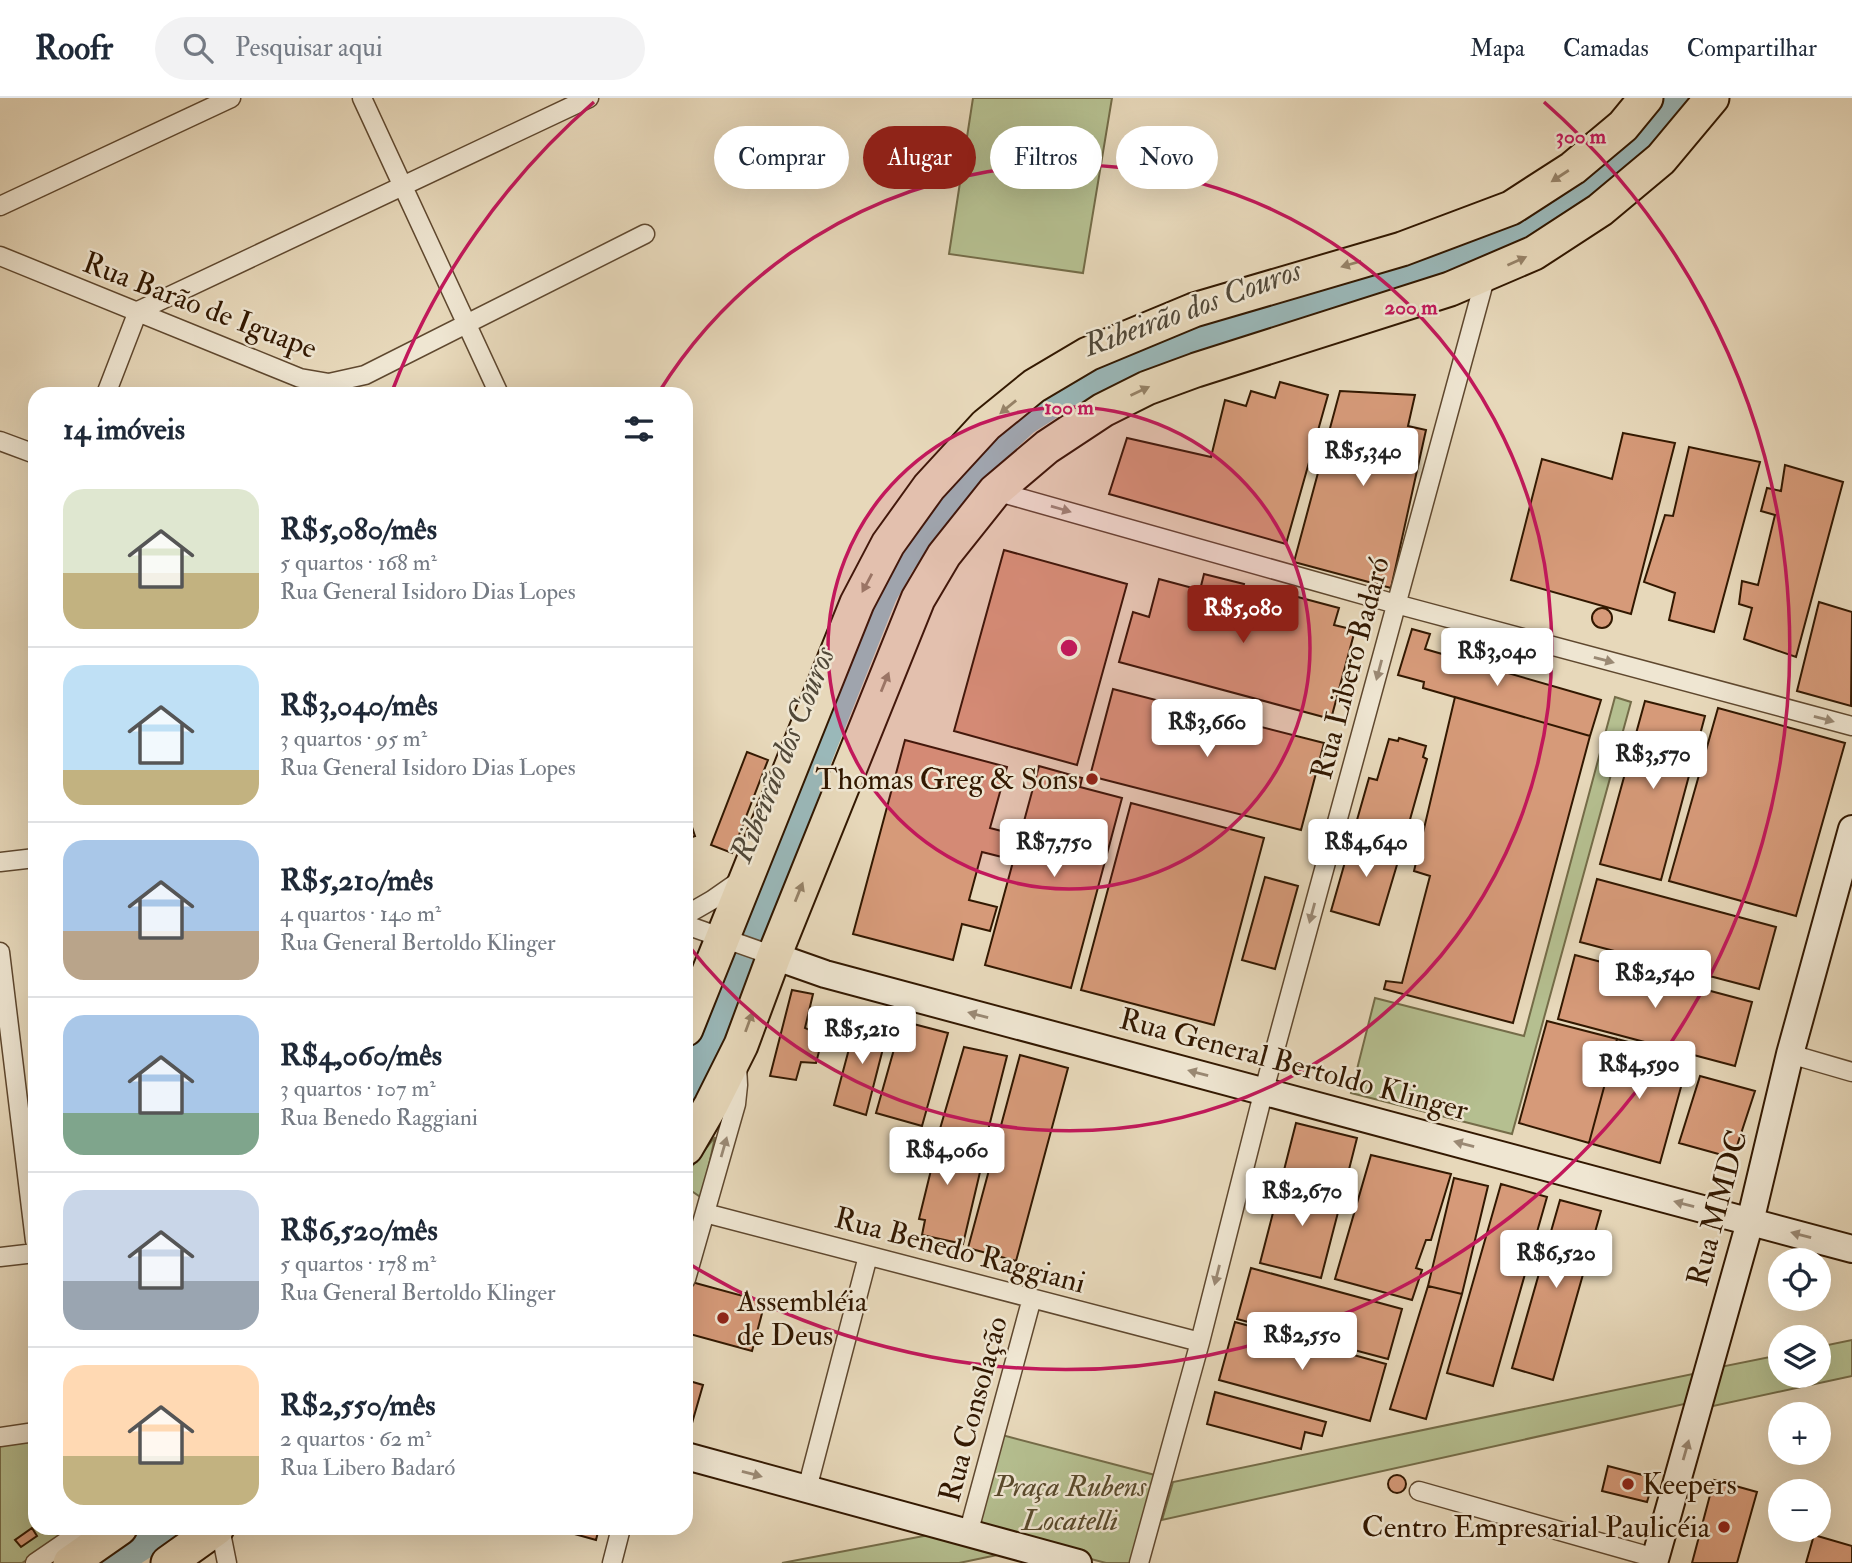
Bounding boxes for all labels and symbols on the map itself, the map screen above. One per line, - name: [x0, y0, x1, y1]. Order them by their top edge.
- text: 300 m: [1556, 123, 1607, 150]
- one-way arrow: [1550, 170, 1569, 183]
- street label: Rua Barão de Iguape: [77, 244, 322, 367]
- water label: Ribeirão dos Couros: [1077, 250, 1308, 366]
- one-way arrow: [1507, 255, 1527, 267]
- one-way arrow: [1340, 260, 1361, 270]
- text: 200 m: [1385, 294, 1438, 321]
- one-way arrow: [1130, 386, 1151, 397]
- text: 100 m: [1044, 394, 1095, 421]
- one-way arrow: [1000, 399, 1017, 414]
- pin: R$5,340: [1298, 428, 1428, 488]
- one-way arrow: [1051, 505, 1072, 515]
- street label: Rua Libero Badaró: [1303, 553, 1398, 783]
- one-way arrow: [862, 573, 873, 593]
- pin: R$5,080: [1178, 586, 1308, 645]
- pin: R$3,040: [1432, 628, 1562, 688]
- centre of rings: [1057, 636, 1081, 660]
- water label: Ribeirão dos Couros: [721, 640, 845, 869]
- one-way arrow: [1594, 655, 1615, 665]
- one-way arrow: [1373, 659, 1383, 680]
- one-way arrow: [879, 671, 890, 692]
- pin: R$3,660: [1142, 700, 1272, 759]
- one-way arrow: [1813, 714, 1835, 725]
- pin: R$3,570: [1588, 732, 1718, 791]
- place label: Thomas Greg & Sons: [815, 761, 1078, 798]
- marker: Thomas Greg & Sons: [1084, 771, 1100, 787]
- pin: R$7,750: [989, 820, 1119, 879]
- pin: R$4,640: [1301, 820, 1431, 879]
- one-way arrow: [794, 882, 805, 903]
- one-way arrow: [1307, 903, 1317, 924]
- pin: R$2,540: [1590, 950, 1720, 1010]
- street label: Rua General Bertoldo Klinger: [1115, 1000, 1472, 1129]
- pin: R$5,210: [797, 1006, 927, 1066]
- one-way arrow: [967, 1009, 988, 1019]
- one-way arrow: [744, 1011, 755, 1032]
- pin: R$4,590: [1574, 1042, 1704, 1101]
- one-way arrow: [1187, 1067, 1209, 1078]
- street label: Rua MMDC: [1679, 1126, 1756, 1290]
- pin: R$4,060: [882, 1128, 1012, 1187]
- one-way arrow: [719, 1136, 729, 1157]
- one-way arrow: [1453, 1139, 1474, 1149]
- pin: R$2,670: [1237, 1168, 1367, 1228]
- one-way arrow: [1673, 1198, 1695, 1209]
- street label: Rua Benedo Raggiani: [830, 1199, 1089, 1302]
- one-way arrow: [1790, 1229, 1812, 1240]
- pin: R$6,520: [1491, 1230, 1621, 1290]
- one-way arrow: [1211, 1264, 1222, 1286]
- place label: Assembléia de Deus: [736, 1283, 868, 1354]
- marker: Assembléia de Deus: [715, 1310, 731, 1326]
- street label: Rua Consolação: [931, 1312, 1016, 1506]
- pin: R$2,550: [1237, 1312, 1367, 1372]
- one-way arrow: [1681, 1439, 1691, 1460]
- place label: Keepers: [1642, 1466, 1737, 1503]
- park label: Praça Rubens Locatelli: [993, 1468, 1147, 1539]
- one-way arrow: [741, 1469, 763, 1480]
- marker: Keepers: [1620, 1476, 1636, 1492]
- place label: Centro Empresarial Paulicéia: [1362, 1509, 1711, 1546]
- marker: Centro Empresarial Paulicéia: [1716, 1519, 1732, 1535]

